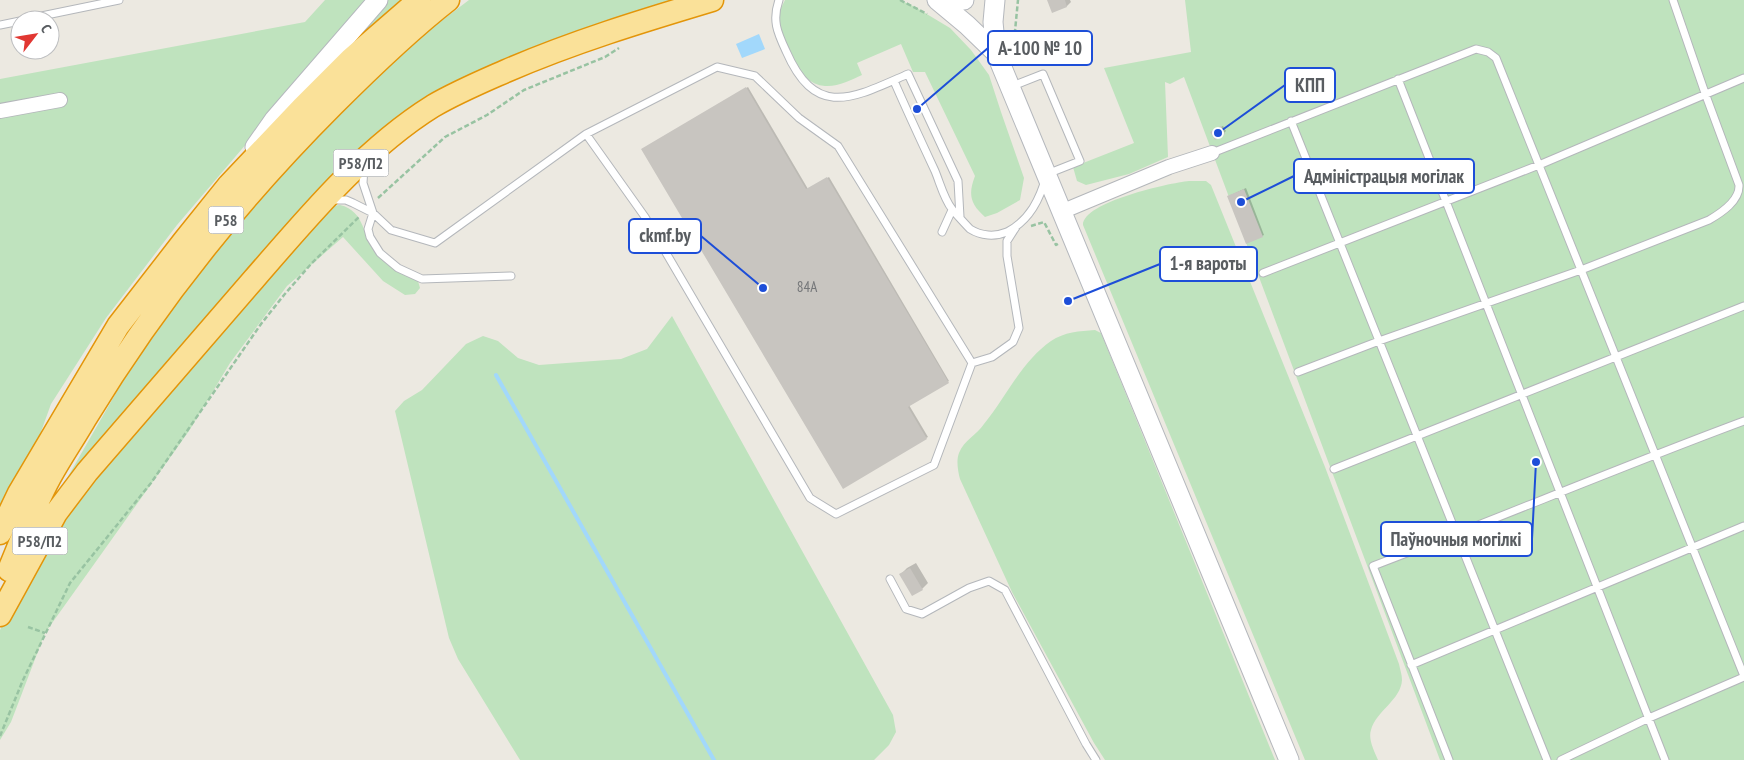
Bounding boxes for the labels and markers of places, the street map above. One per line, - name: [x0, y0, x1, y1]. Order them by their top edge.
- callout: А-100 № 10: [988, 31, 1092, 65]
- callout: КПП: [1285, 68, 1335, 102]
- callout: Адміністрацыя могілак: [1294, 159, 1474, 193]
- callout: ckmf.by: [629, 219, 701, 253]
- callout: 1-я вароты: [1160, 247, 1257, 281]
- callout: Паўночныя могілкі: [1381, 522, 1532, 556]

